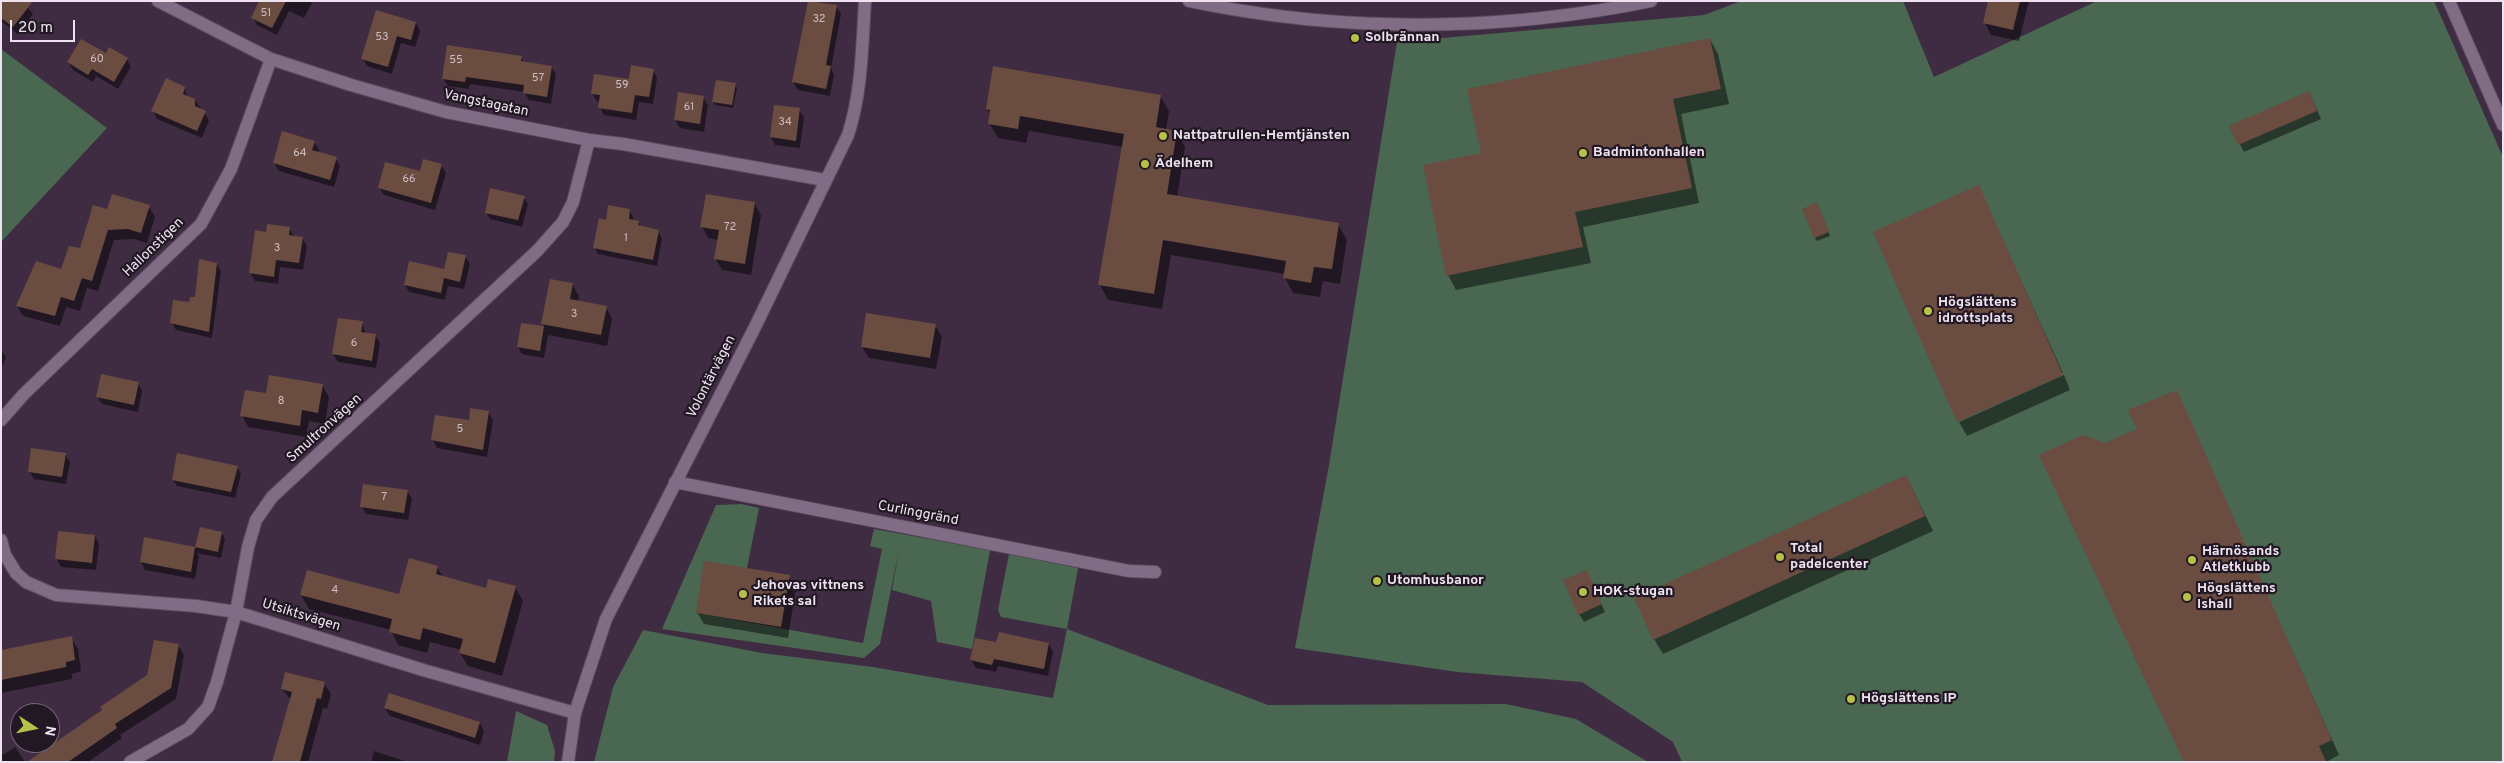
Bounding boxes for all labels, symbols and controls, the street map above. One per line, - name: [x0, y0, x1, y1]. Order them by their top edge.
- house number: 51: [261, 7, 271, 21]
- scale bar: [12, 10, 78, 42]
- house number: 32: [812, 13, 826, 27]
- text: 20 m: [18, 19, 53, 38]
- place label: Solbrännan: [1365, 30, 1440, 46]
- house number: 53: [375, 31, 389, 45]
- marker: Solbrännan: [1349, 32, 1361, 44]
- house number: 60: [90, 53, 104, 67]
- house number: 55: [449, 54, 463, 68]
- house number: 57: [532, 72, 544, 86]
- house number: 59: [615, 79, 629, 93]
- street label: Vangstagatan: [442, 87, 530, 121]
- house number: 61: [684, 101, 694, 115]
- house number: 34: [778, 116, 792, 130]
- place label: Nattpatrullen-Hemtjänsten: [1173, 128, 1350, 144]
- marker: Nattpatrullen-Hemtjänsten: [1157, 130, 1169, 142]
- place label: Badmintonhallen: [1593, 145, 1705, 161]
- house number: 64: [293, 147, 307, 161]
- marker: Badmintonhallen: [1577, 147, 1589, 159]
- place label: Ädelhem: [1155, 156, 1213, 172]
- marker: Ädelhem: [1139, 158, 1151, 170]
- house number: 66: [402, 173, 416, 187]
- street label: Hallonstigen: [120, 215, 188, 281]
- house number: 72: [724, 221, 736, 235]
- house number: 1: [624, 232, 628, 246]
- house number: 3: [274, 242, 280, 256]
- place label: Högslättens idrottsplats: [1938, 295, 2017, 328]
- marker: Högslättens idrottsplats: [1922, 305, 1934, 317]
- house number: 3: [571, 308, 577, 322]
- street label: Volontärvägen: [684, 333, 740, 421]
- house number: 6: [351, 337, 357, 351]
- street label: Smultronvägen: [284, 391, 366, 467]
- house number: 8: [278, 395, 284, 409]
- house number: 5: [457, 423, 463, 437]
- house number: 7: [381, 491, 387, 505]
- street label: Curlinggränd: [876, 498, 960, 530]
- place label: Total padelcenter: [1790, 541, 1869, 574]
- place label: Härnösands Atletklubb: [2202, 544, 2279, 576]
- marker: Total padelcenter: [1774, 551, 1786, 563]
- marker: Härnösands Atletklubb: [2186, 554, 2198, 566]
- place label: Utomhusbanor: [1387, 573, 1484, 589]
- marker: Utomhusbanor: [1371, 575, 1383, 587]
- place label: Jehovas vittnens Rikets sal: [753, 578, 864, 610]
- place label: Högslättens Ishall: [2197, 581, 2276, 614]
- house number: 4: [332, 584, 338, 598]
- place label: HOK-stugan: [1593, 584, 1673, 600]
- marker: HOK-stugan: [1577, 586, 1589, 598]
- marker: Jehovas vittnens Rikets sal: [737, 588, 749, 600]
- marker: Högslättens Ishall: [2181, 591, 2193, 603]
- street label: Utsiktsvägen: [260, 596, 342, 636]
- place label: Högslättens IP: [1861, 691, 1957, 707]
- marker: Högslättens IP: [1845, 693, 1857, 705]
- north arrow: [10, 703, 60, 753]
- text: N: [40, 724, 59, 737]

